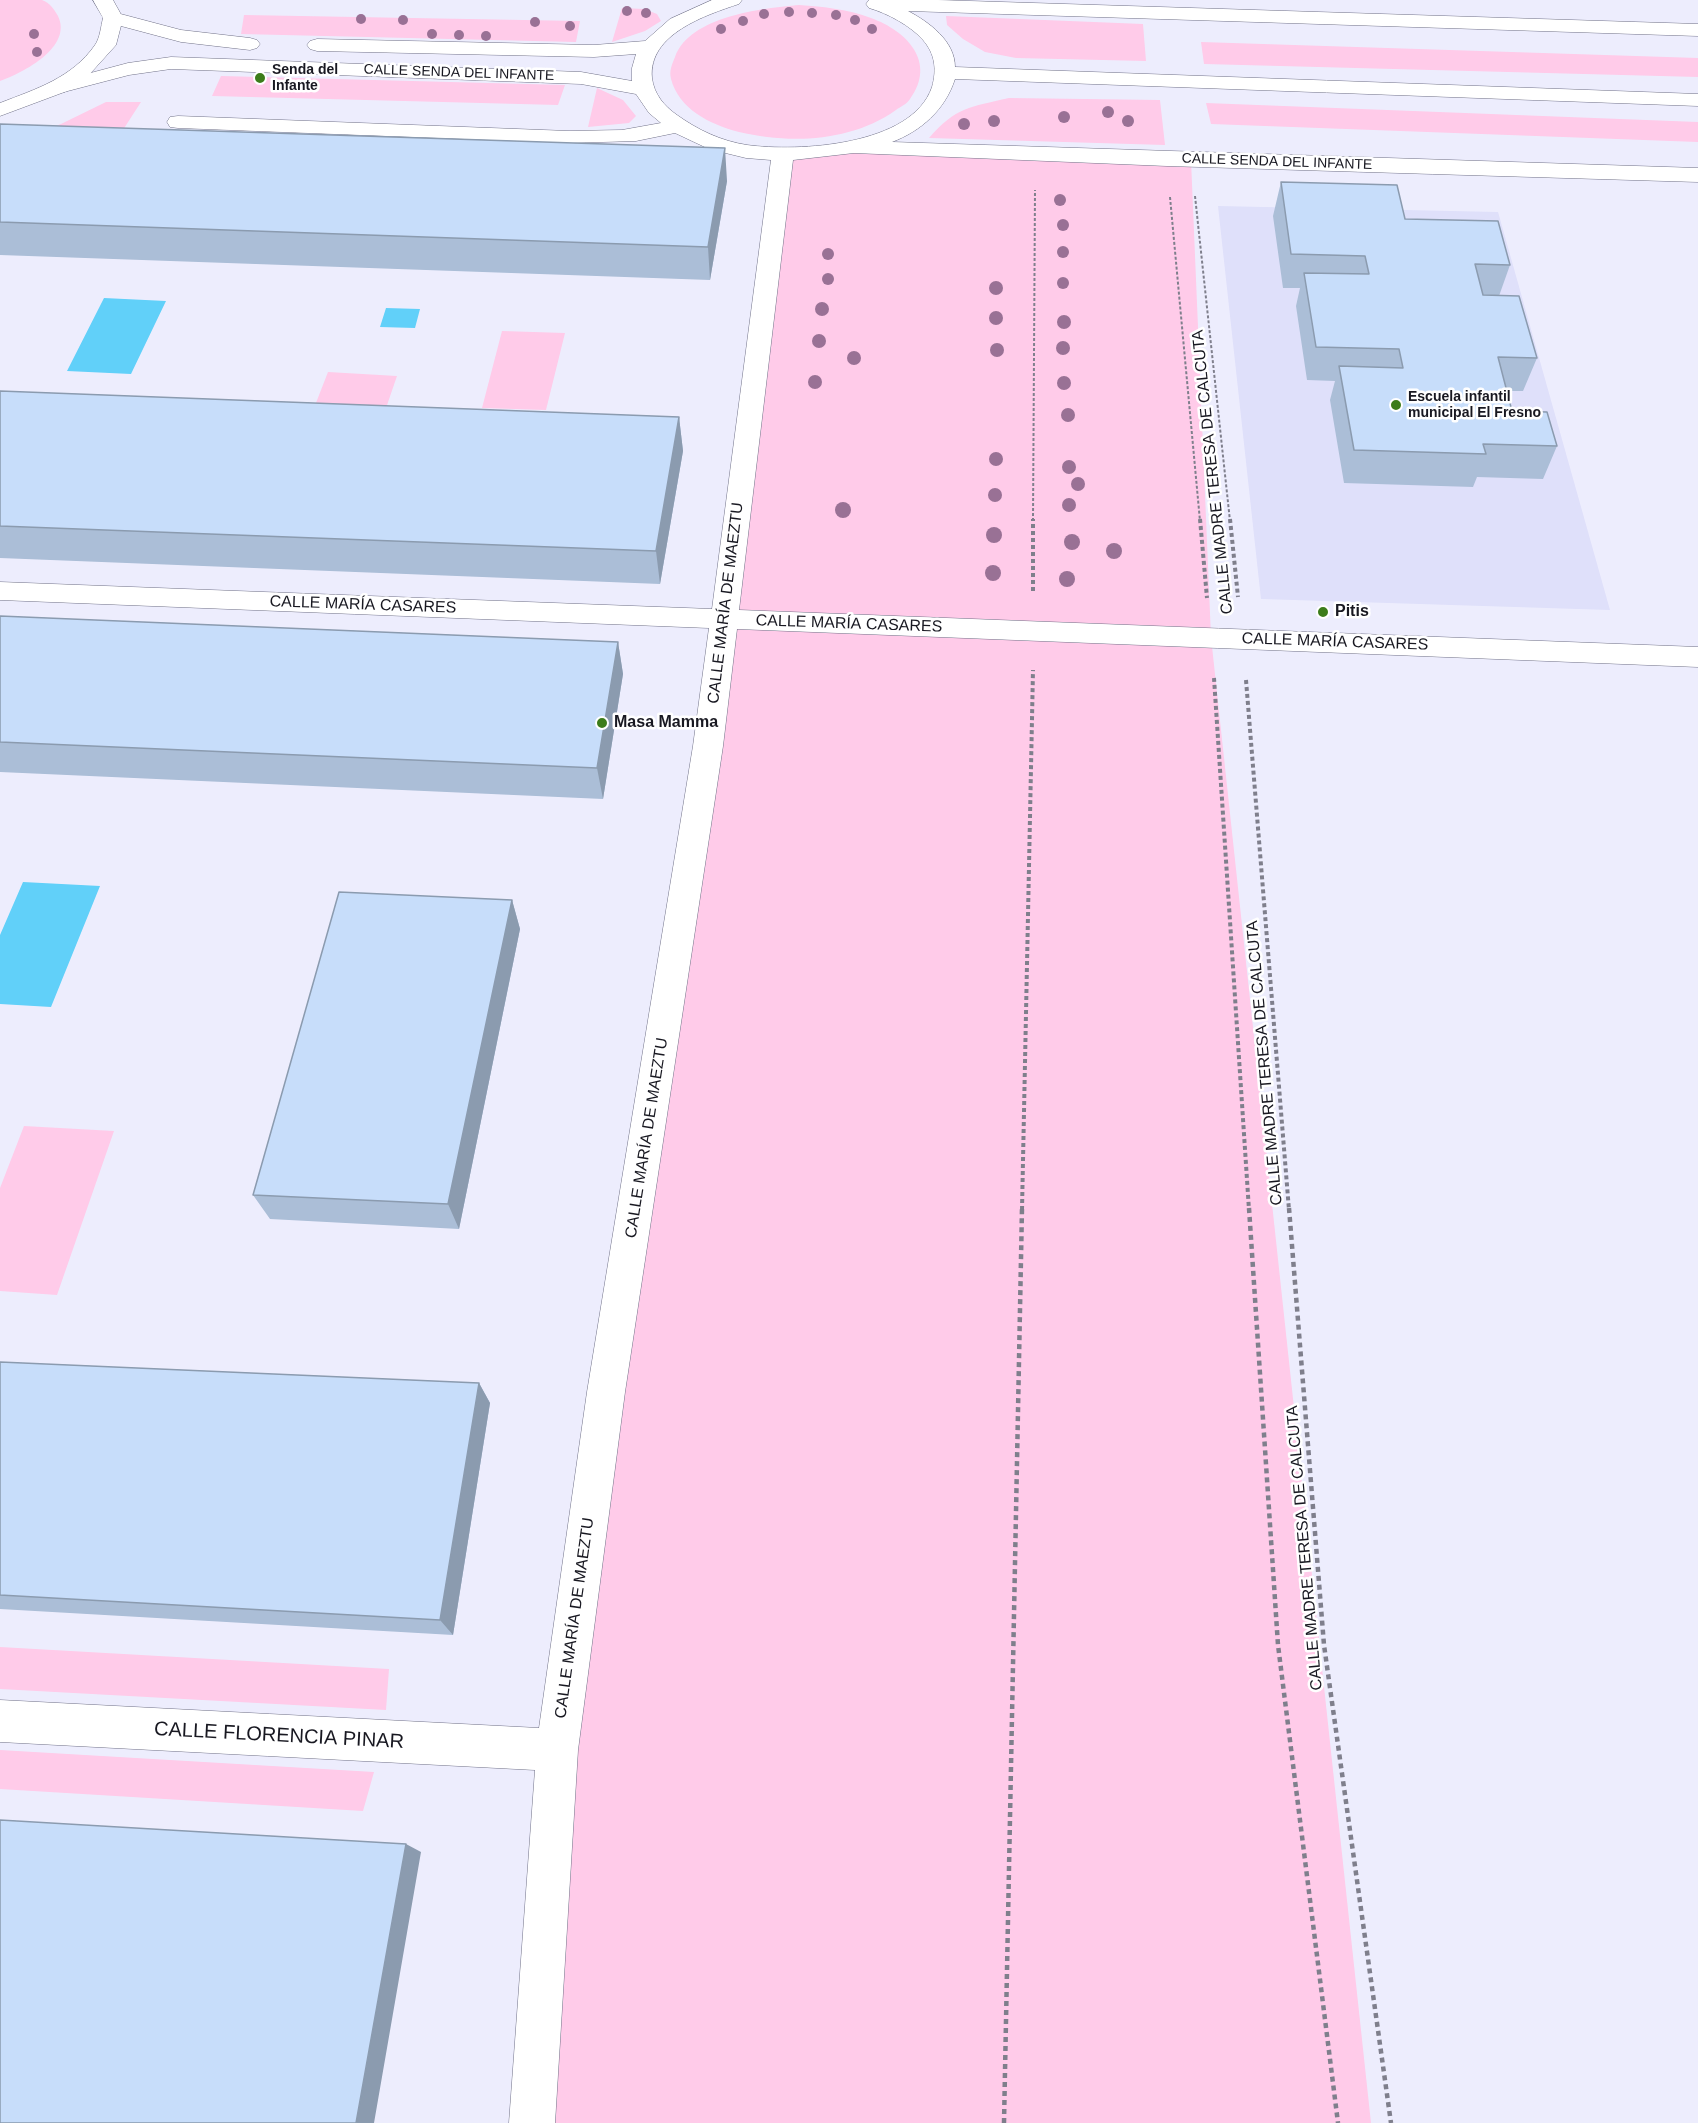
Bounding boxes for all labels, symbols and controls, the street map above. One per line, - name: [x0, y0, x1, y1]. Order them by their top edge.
- street label: CALLE SENDA DEL INFANTE: [363, 61, 555, 85]
- place label: Senda del Infante: [272, 62, 338, 94]
- marker: Senda del Infante: [253, 71, 267, 85]
- street label: CALLE SENDA DEL INFANTE: [1181, 150, 1373, 174]
- street label: CALLE MADRE TERESA DE CALCUTA: [1189, 329, 1237, 615]
- place label: Escuela infantil municipal El Fresno: [1408, 389, 1541, 422]
- marker: Escuela infantil municipal El Fresno: [1389, 398, 1403, 412]
- street label: CALLE MARÍA DE MAEZTU: [704, 501, 748, 705]
- street label: CALLE MARÍA CASARES: [269, 592, 457, 618]
- place label: Pitis: [1335, 602, 1369, 622]
- marker: Pitis: [1316, 605, 1330, 619]
- street label: CALLE MARÍA CASARES: [755, 611, 943, 637]
- street label: CALLE MARÍA CASARES: [1241, 629, 1429, 655]
- place label: Masa Mamma: [614, 713, 718, 733]
- marker: Masa Mamma: [595, 716, 609, 730]
- street label: CALLE MADRE TERESA DE CALCUTA: [1243, 920, 1287, 1206]
- street label: CALLE MARÍA DE MAEZTU: [622, 1036, 672, 1240]
- street label: CALLE MADRE TERESA DE CALCUTA: [1283, 1405, 1327, 1691]
- street label: CALLE MARÍA DE MAEZTU: [551, 1516, 599, 1720]
- street label: CALLE FLORENCIA PINAR: [154, 1717, 404, 1755]

